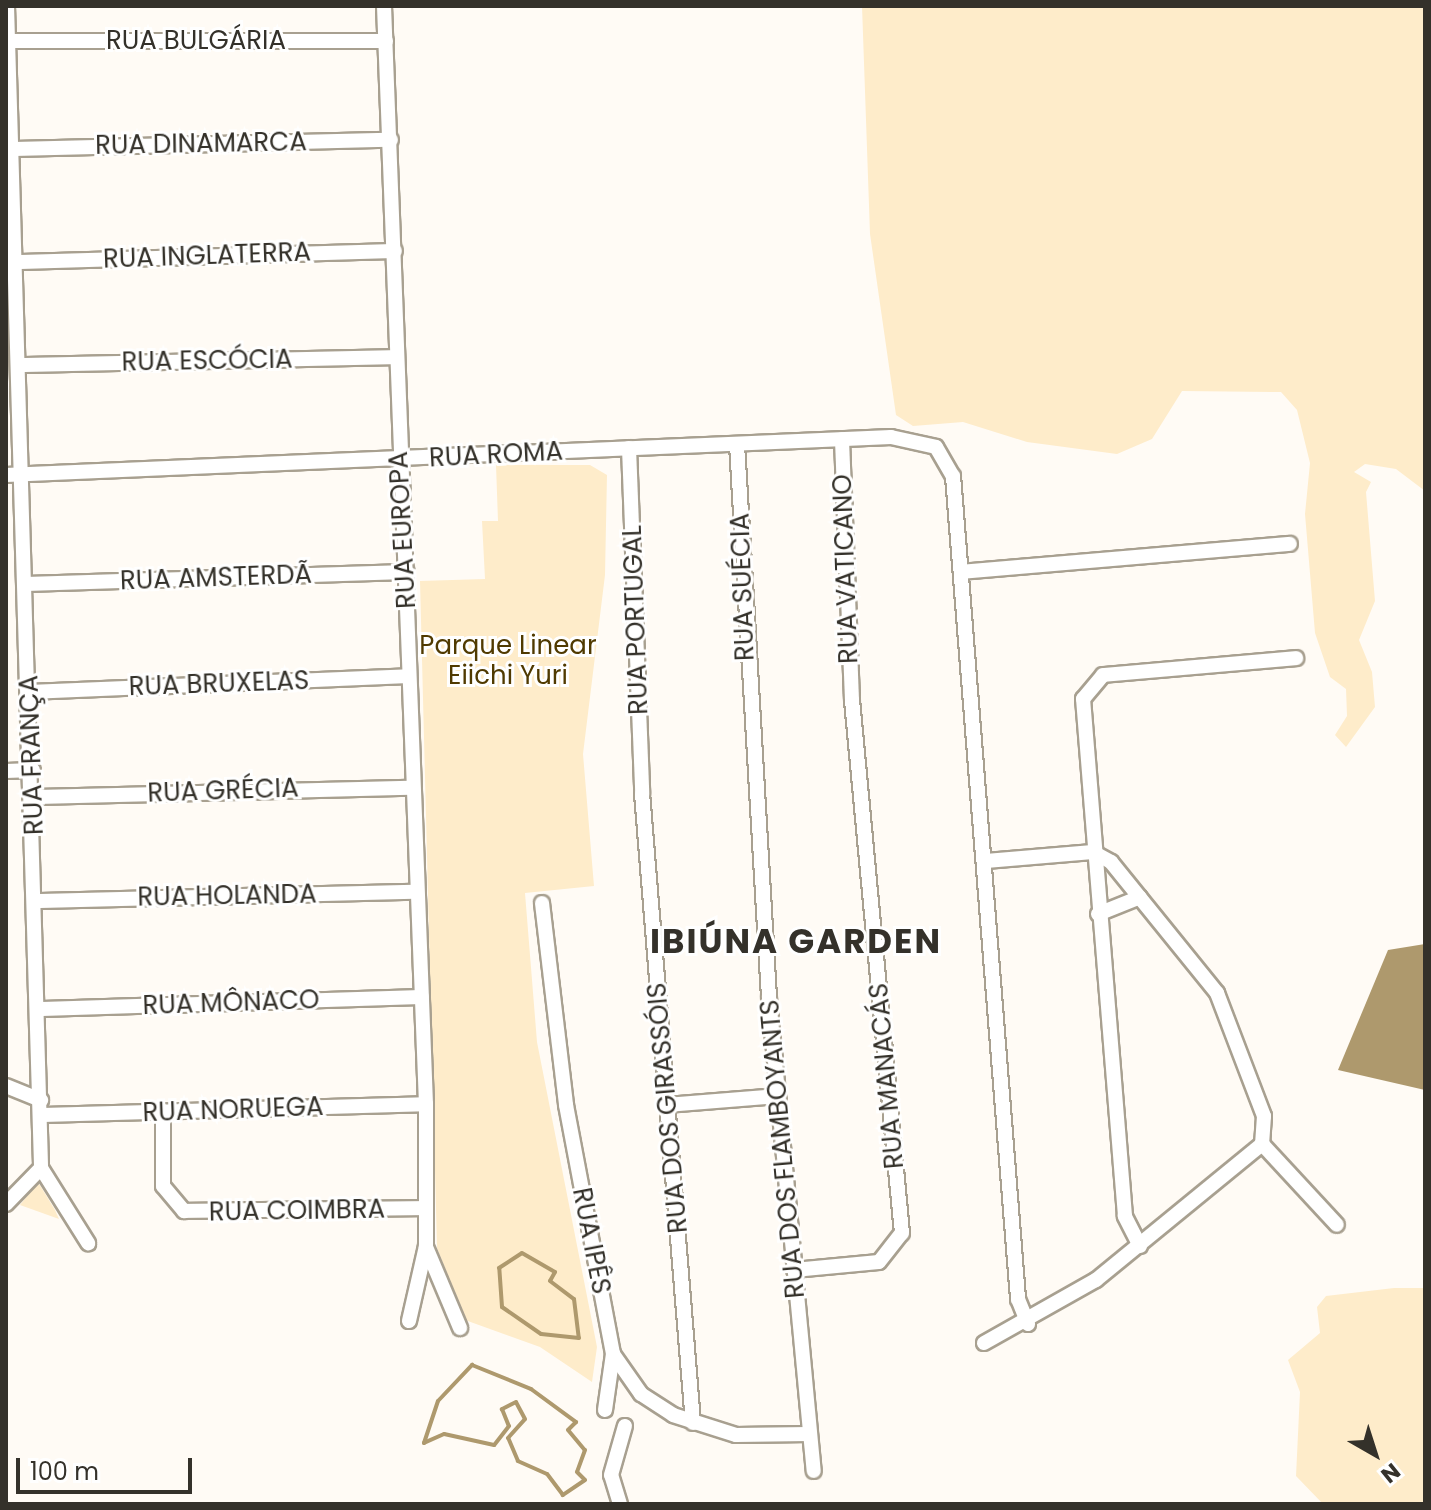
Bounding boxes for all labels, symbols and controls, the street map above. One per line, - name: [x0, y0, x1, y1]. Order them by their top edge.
- street label: RUA BULGÁRIA: [106, 25, 286, 57]
- street label: RUA DINAMARCA: [95, 127, 307, 161]
- street label: RUA INGLATERRA: [103, 237, 311, 275]
- street label: RUA ESCÓCIA: [121, 344, 293, 378]
- street label: RUA ROMA: [428, 436, 564, 474]
- street label: RUA EUROPA: [383, 451, 423, 609]
- street label: RUA VATICANO: [827, 474, 865, 664]
- street label: RUA SUÉCIA: [725, 513, 761, 661]
- street label: RUA PORTUGAL: [617, 525, 655, 715]
- street label: RUA AMSTERDÃ: [119, 559, 313, 597]
- park label: Parque Linear Eiichi Yuri: [419, 630, 597, 692]
- street label: RUA BRUXELAS: [128, 665, 310, 703]
- street label: RUA FRANÇA: [14, 674, 50, 836]
- street label: RUA GRÉCIA: [147, 773, 299, 809]
- street label: RUA HOLANDA: [137, 879, 317, 913]
- district label: IBIÚNA GARDEN: [650, 922, 942, 962]
- street label: RUA DOS GIRASSÓIS: [642, 981, 694, 1235]
- street label: RUA MANACÁS: [863, 982, 911, 1170]
- street label: RUA MÔNACO: [142, 984, 320, 1022]
- street label: RUA DOS FLAMBOYANTS: [754, 998, 812, 1300]
- street label: RUA NORUEGA: [142, 1091, 324, 1129]
- street label: RUA IPÊS: [565, 1185, 617, 1297]
- street label: RUA COIMBRA: [209, 1194, 385, 1228]
- north arrow: [1335, 1414, 1415, 1494]
- scale bar: [20, 1442, 196, 1492]
- text: 100 m: [30, 1455, 99, 1488]
- text: N: [1374, 1456, 1407, 1490]

